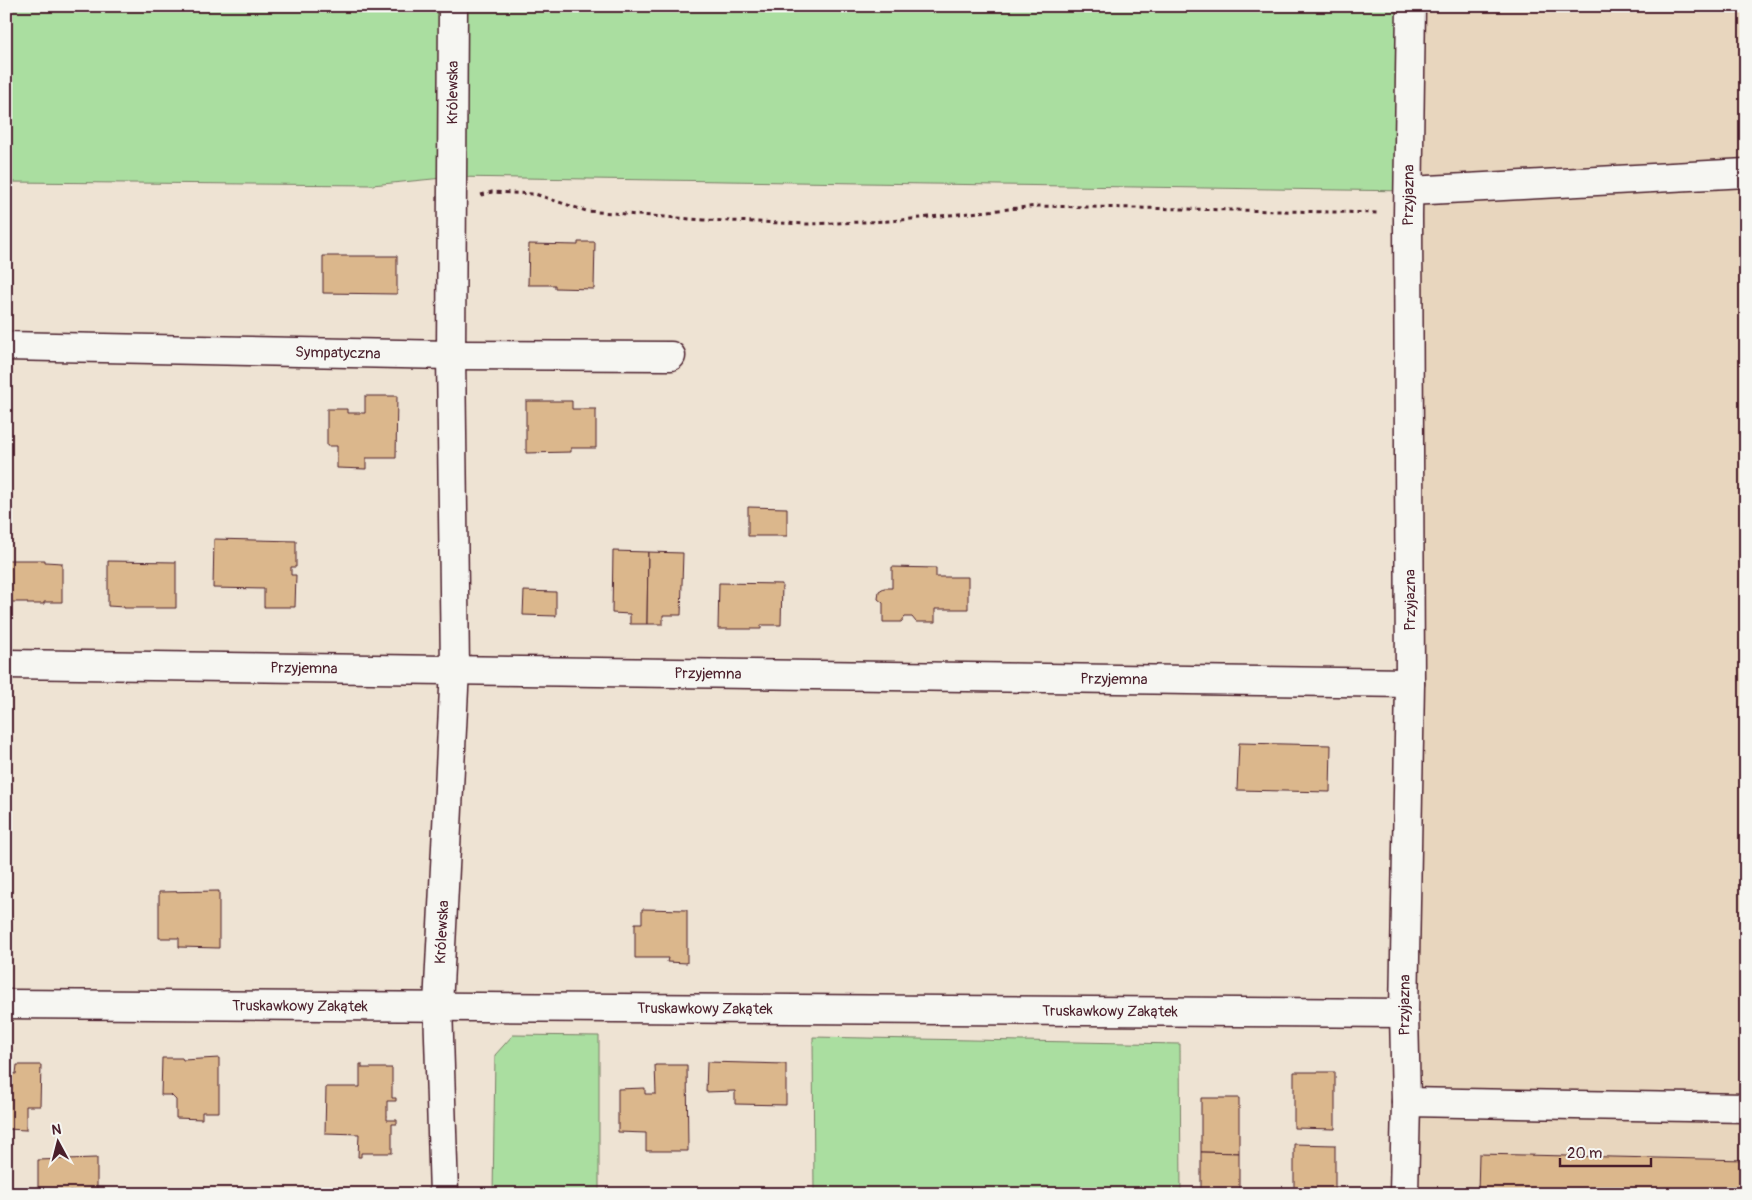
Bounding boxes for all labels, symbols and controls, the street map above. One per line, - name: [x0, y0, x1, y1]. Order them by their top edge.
- street label: Królewska: [443, 61, 462, 124]
- street label: Przyjazna: [1398, 164, 1418, 226]
- street label: Sympatyczna: [295, 342, 381, 363]
- street label: Przyjazna: [1401, 569, 1420, 631]
- street label: Przyjemna: [270, 658, 338, 678]
- street label: Przyjemna: [674, 664, 742, 683]
- street label: Przyjemna: [1080, 669, 1148, 689]
- street label: Królewska: [431, 900, 453, 964]
- street label: Przyjazna: [1394, 974, 1414, 1036]
- street label: Truskawkowy Zakątek: [232, 996, 369, 1016]
- street label: Truskawkowy Zakątek: [637, 999, 774, 1018]
- street label: Truskawkowy Zakątek: [1042, 1001, 1179, 1021]
- north arrow: [32, 1118, 82, 1168]
- text: N: [51, 1121, 62, 1139]
- scale bar: [1560, 1135, 1651, 1167]
- text: 20 m: [1567, 1144, 1602, 1163]

